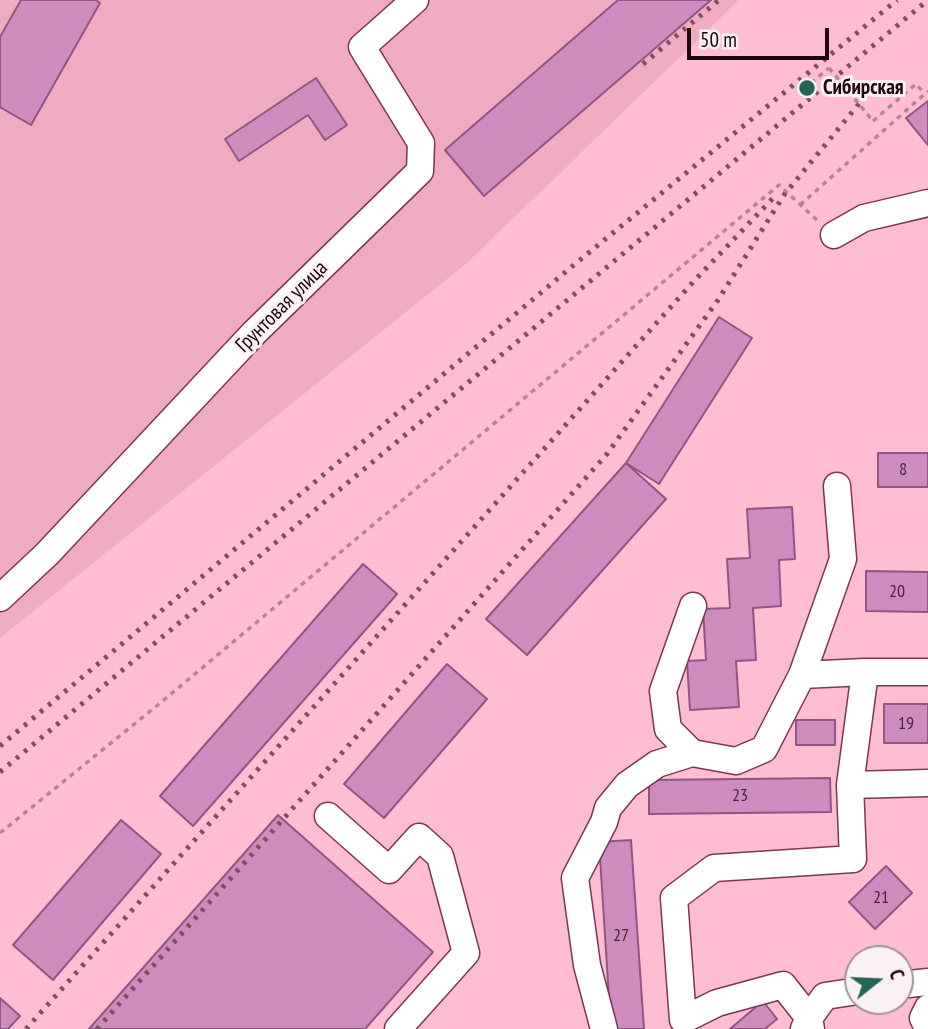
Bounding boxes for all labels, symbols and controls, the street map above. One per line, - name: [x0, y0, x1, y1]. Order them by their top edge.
- scale bar: [690, 14, 832, 58]
- text: 50 m: [700, 26, 737, 53]
- place label: Сибирская: [823, 75, 904, 101]
- marker: Сибирская: [797, 78, 817, 98]
- street label: Грунтовая улица: [231, 256, 333, 358]
- house number: 8: [899, 459, 907, 481]
- house number: 20: [889, 581, 905, 603]
- house number: 19: [898, 713, 914, 735]
- house number: 23: [732, 785, 748, 807]
- house number: 21: [873, 887, 889, 909]
- house number: 27: [613, 925, 629, 947]
- north arrow: [844, 945, 914, 1015]
- text: С: [884, 966, 910, 982]

